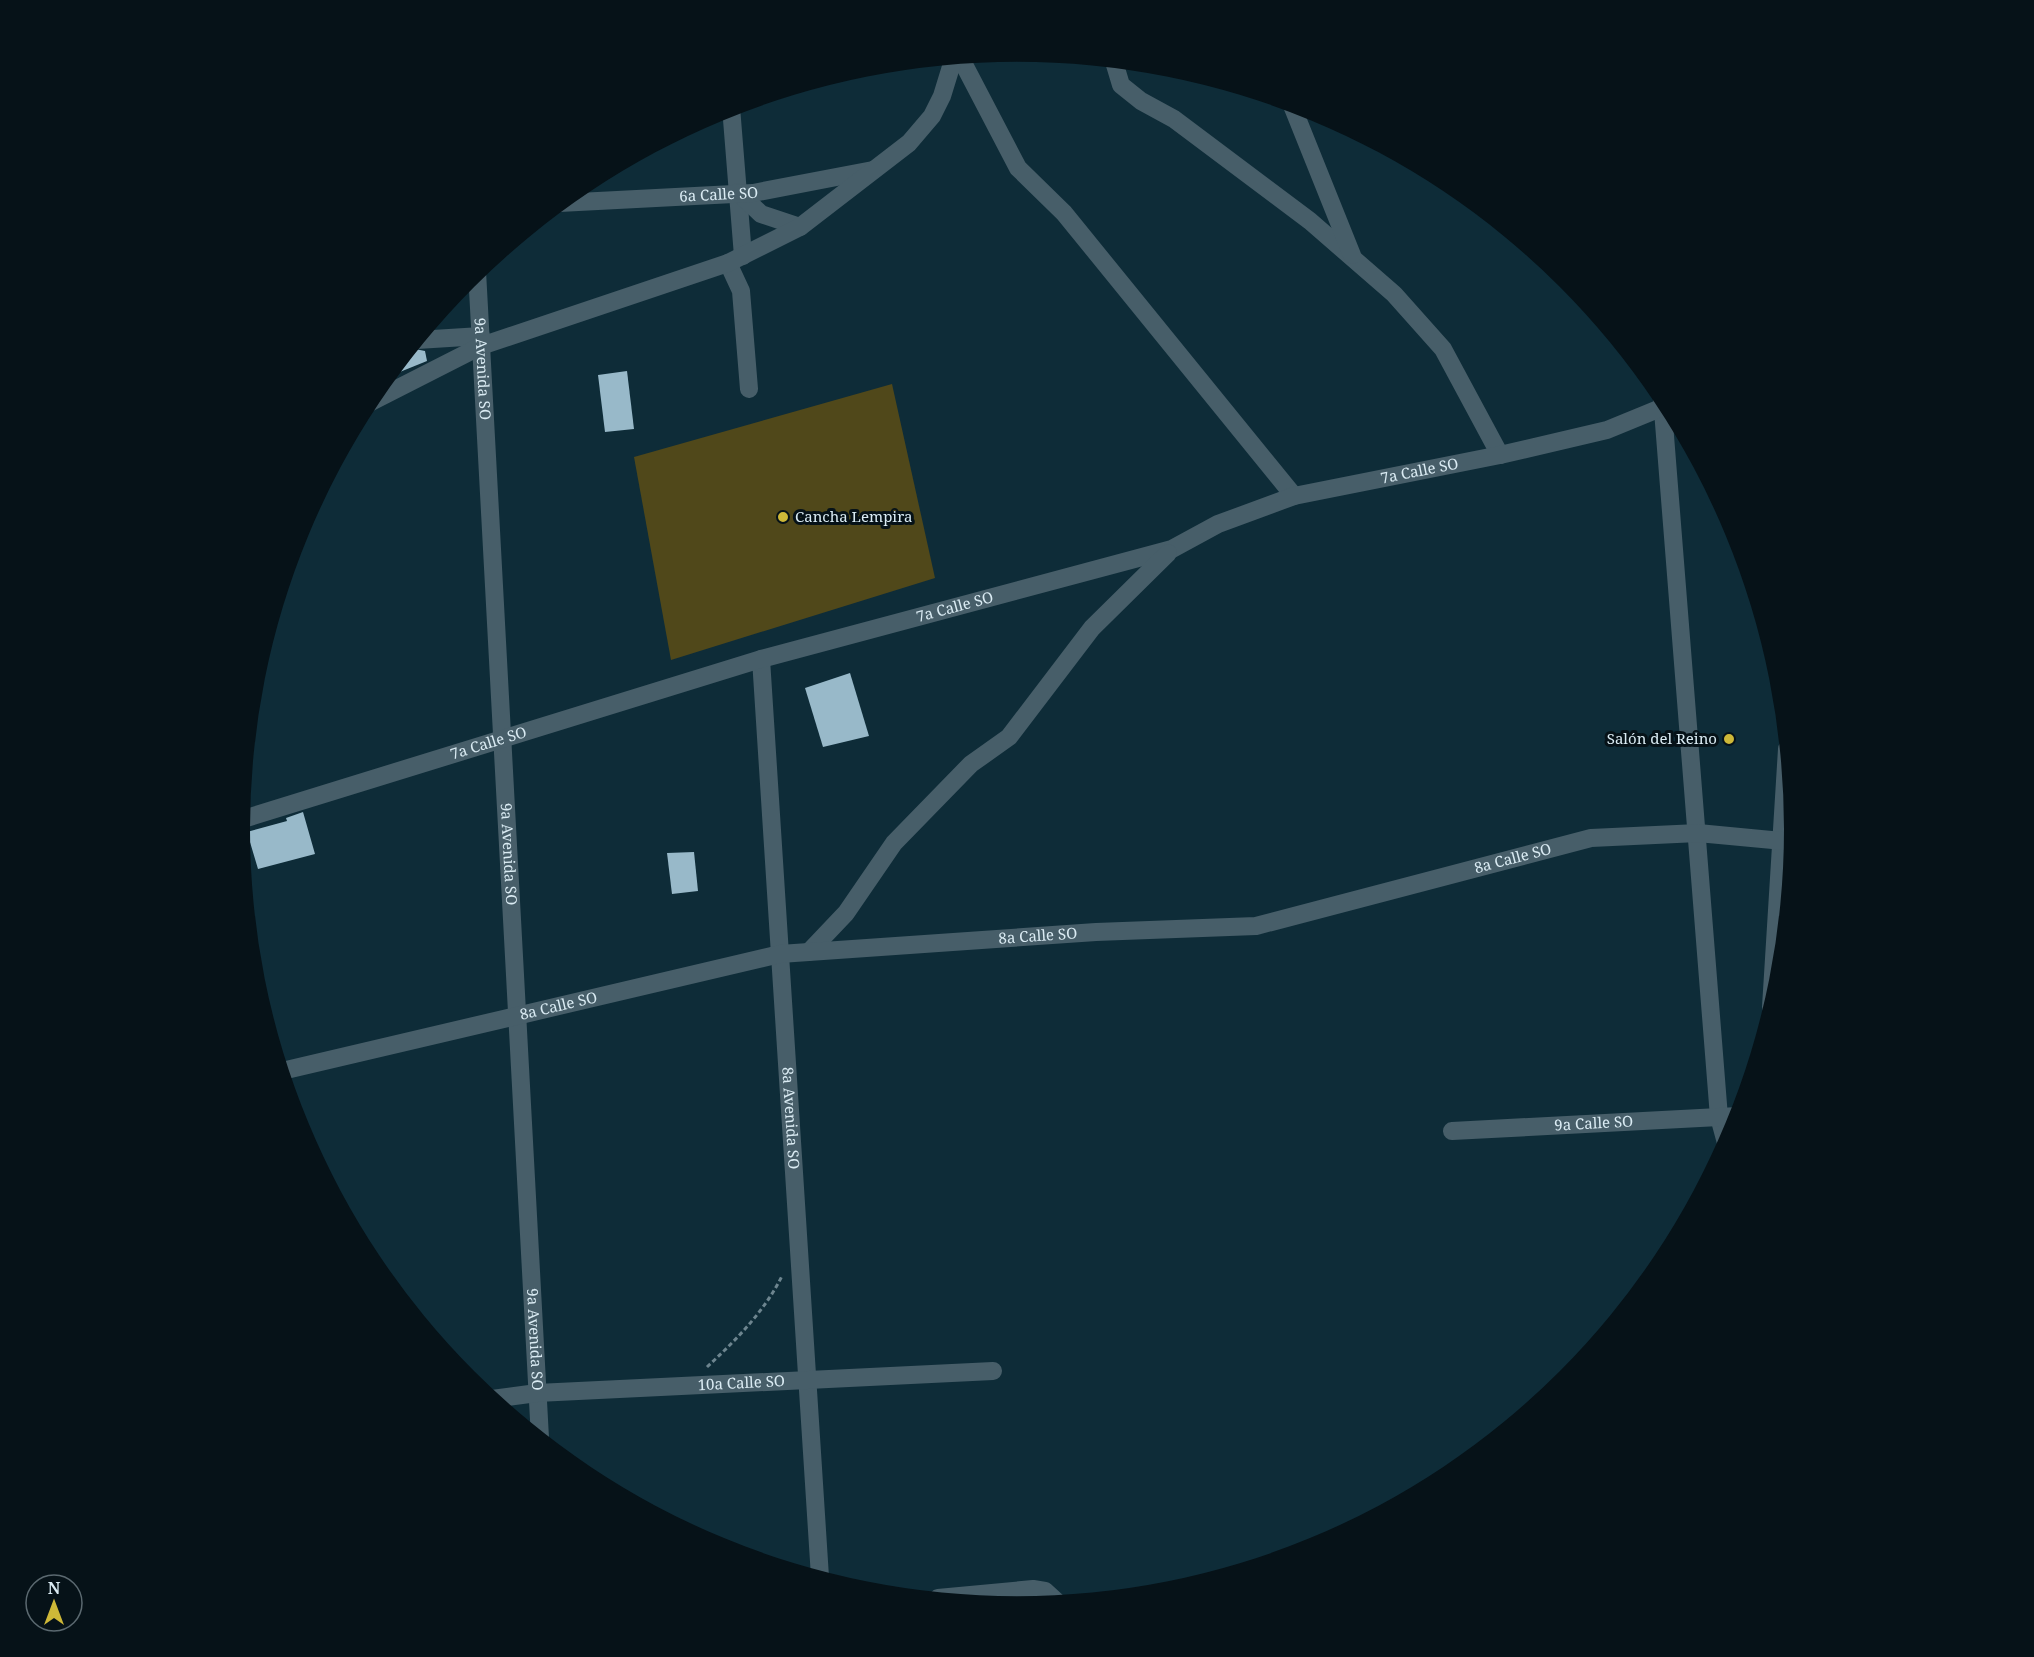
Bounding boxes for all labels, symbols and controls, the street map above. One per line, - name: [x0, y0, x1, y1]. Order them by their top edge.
- street label: 6a Calle SO: [679, 182, 759, 206]
- street label: 9a Avenida SO: [471, 317, 496, 421]
- street label: 7a Calle SO: [1379, 453, 1460, 488]
- place label: Cancha Lempira: [795, 506, 912, 526]
- marker: Cancha Lempira: [776, 510, 790, 524]
- street label: 7a Calle SO: [914, 586, 995, 626]
- street label: 7a Calle SO: [447, 721, 529, 763]
- place label: Salón del Reino: [1607, 728, 1717, 748]
- marker: Salón del Reino: [1722, 732, 1736, 746]
- street label: 9a Avenida SO: [497, 802, 522, 906]
- street label: 8a Calle SO: [1472, 838, 1553, 877]
- street label: 8a Calle SO: [998, 922, 1078, 948]
- street label: 8a Calle SO: [518, 986, 599, 1024]
- street label: 8a Avenida SO: [778, 1066, 805, 1170]
- street label: 9a Calle SO: [1554, 1111, 1634, 1135]
- street label: 9a Avenida SO: [523, 1288, 548, 1391]
- street label: 10a Calle SO: [697, 1370, 785, 1394]
- north arrow: [24, 1573, 84, 1633]
- text: N: [48, 1577, 61, 1599]

